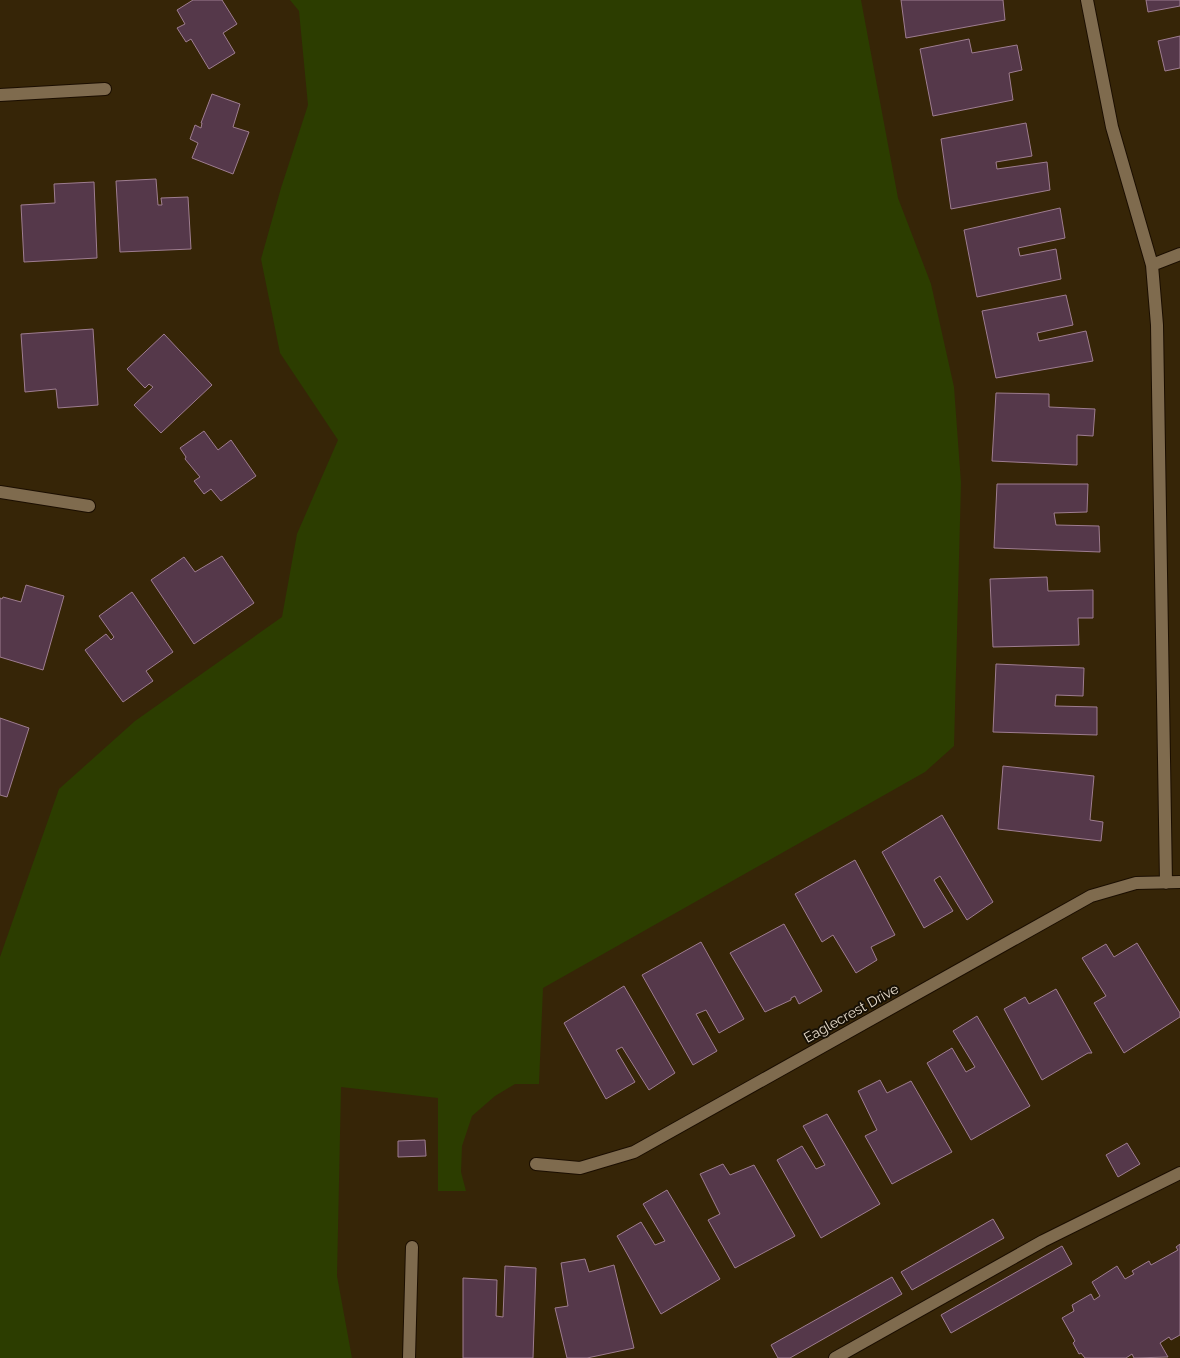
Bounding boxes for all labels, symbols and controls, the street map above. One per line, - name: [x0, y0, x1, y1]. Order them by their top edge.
- street label: Eaglecrest Drive: [801, 980, 901, 1046]

